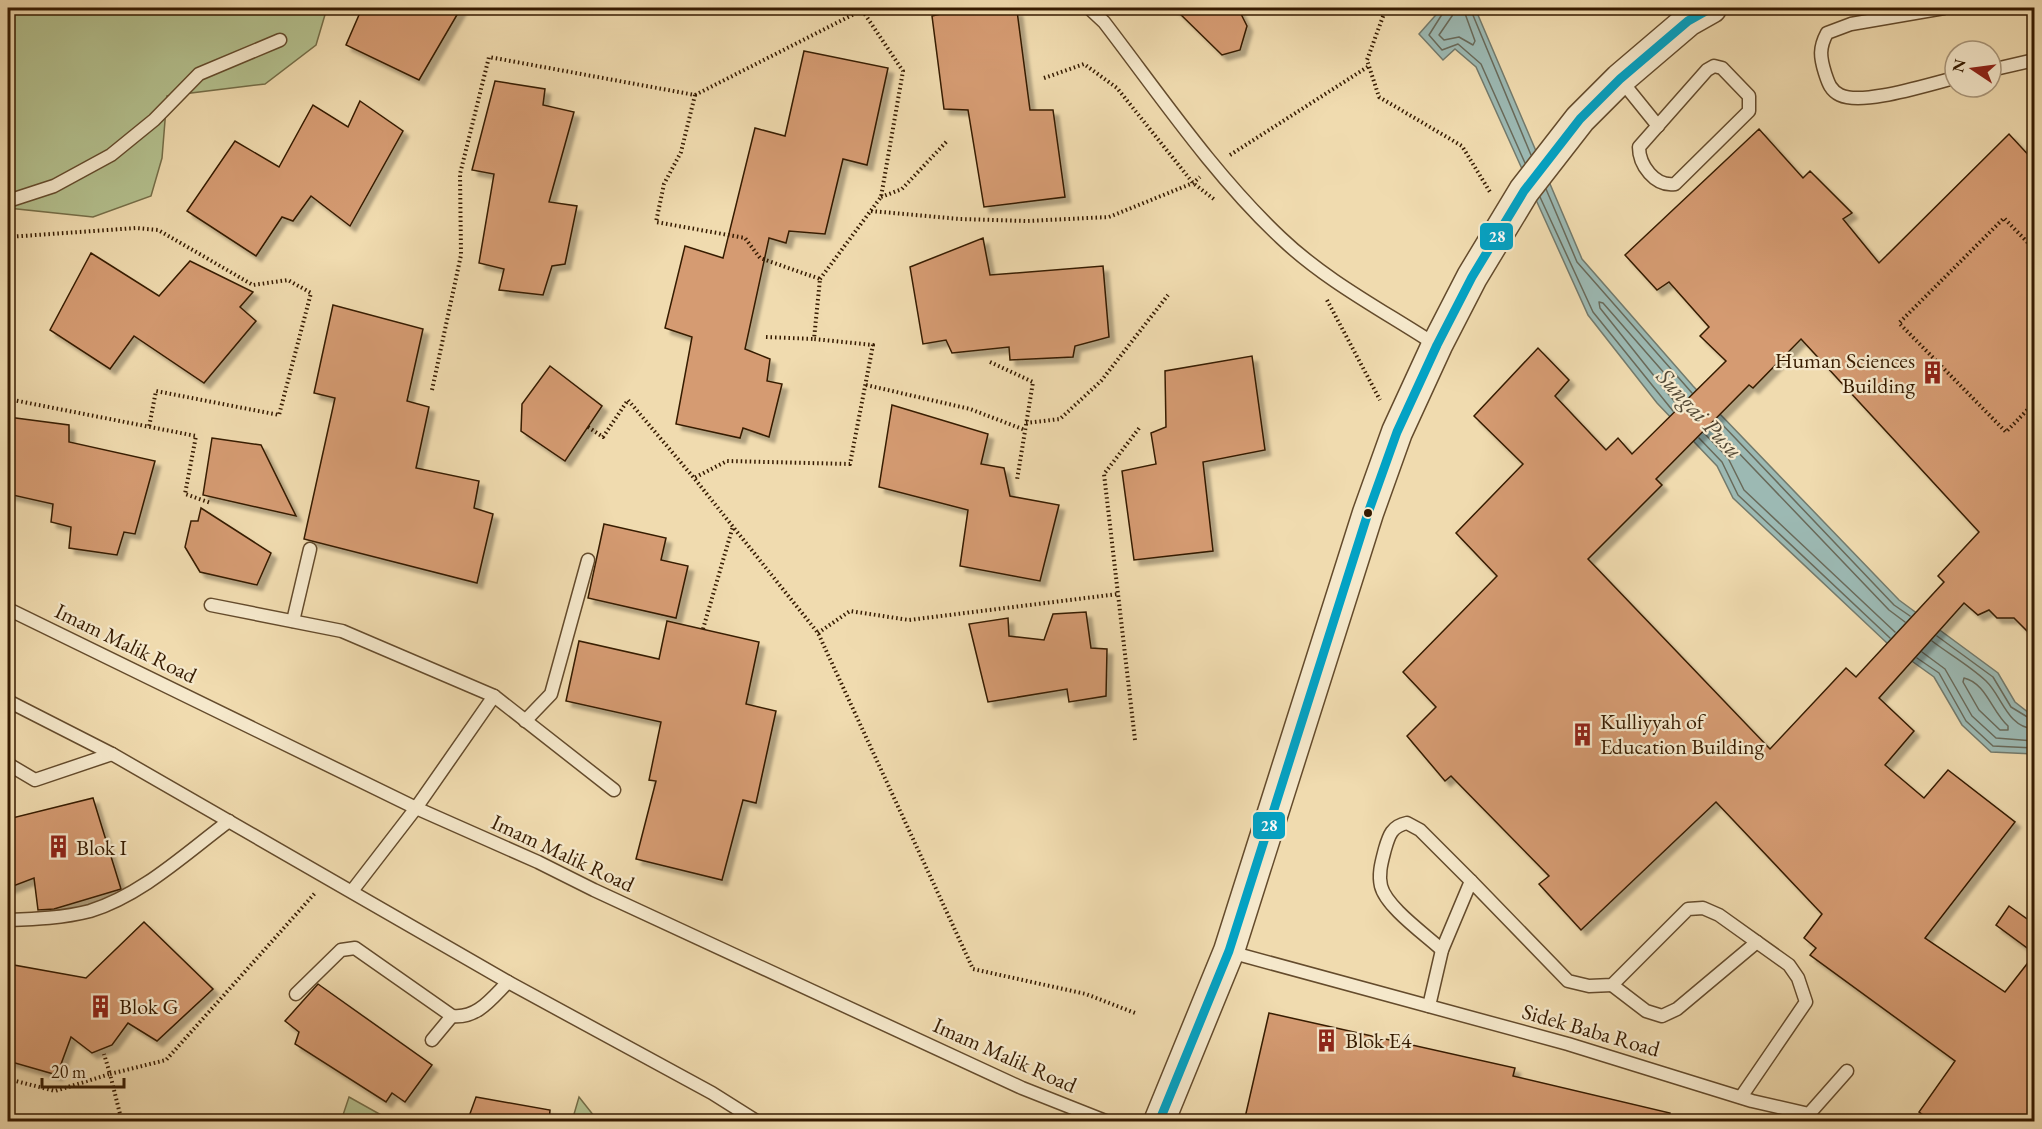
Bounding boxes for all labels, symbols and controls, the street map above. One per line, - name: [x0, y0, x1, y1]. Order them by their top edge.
- north arrow: [1943, 39, 2003, 99]
- text: N: [1947, 57, 1971, 74]
- line badge: 28: [1479, 222, 1514, 251]
- text: 28: [1489, 226, 1505, 247]
- place label: Human Sciences Building: [1775, 346, 1915, 400]
- water label: Sungai Pusu: [1649, 360, 1750, 465]
- building icon: Human Sciences Building: [1920, 360, 1946, 386]
- unlabelled marker: [1362, 507, 1374, 519]
- street label: Imam Malik Road: [50, 596, 203, 690]
- place label: Kulliyyah of Education Building: [1600, 707, 1765, 761]
- building icon: Kulliyyah of Education Building: [1569, 721, 1595, 747]
- street label: Imam Malik Road: [487, 807, 640, 899]
- line badge: 28: [1252, 811, 1286, 840]
- text: 28: [1261, 815, 1277, 836]
- place label: Blok I: [76, 833, 127, 862]
- building icon: Blok I: [45, 834, 71, 860]
- place label: Blok G: [119, 992, 179, 1021]
- building icon: Blok G: [88, 993, 114, 1019]
- street label: Sidek Baba Road: [1519, 997, 1664, 1064]
- street label: Imam Malik Road: [929, 1010, 1082, 1100]
- place label: Blok E4: [1345, 1026, 1412, 1055]
- building icon: Blok E4: [1314, 1027, 1340, 1053]
- scale bar: [42, 1051, 124, 1089]
- text: 20 m: [51, 1060, 86, 1083]

